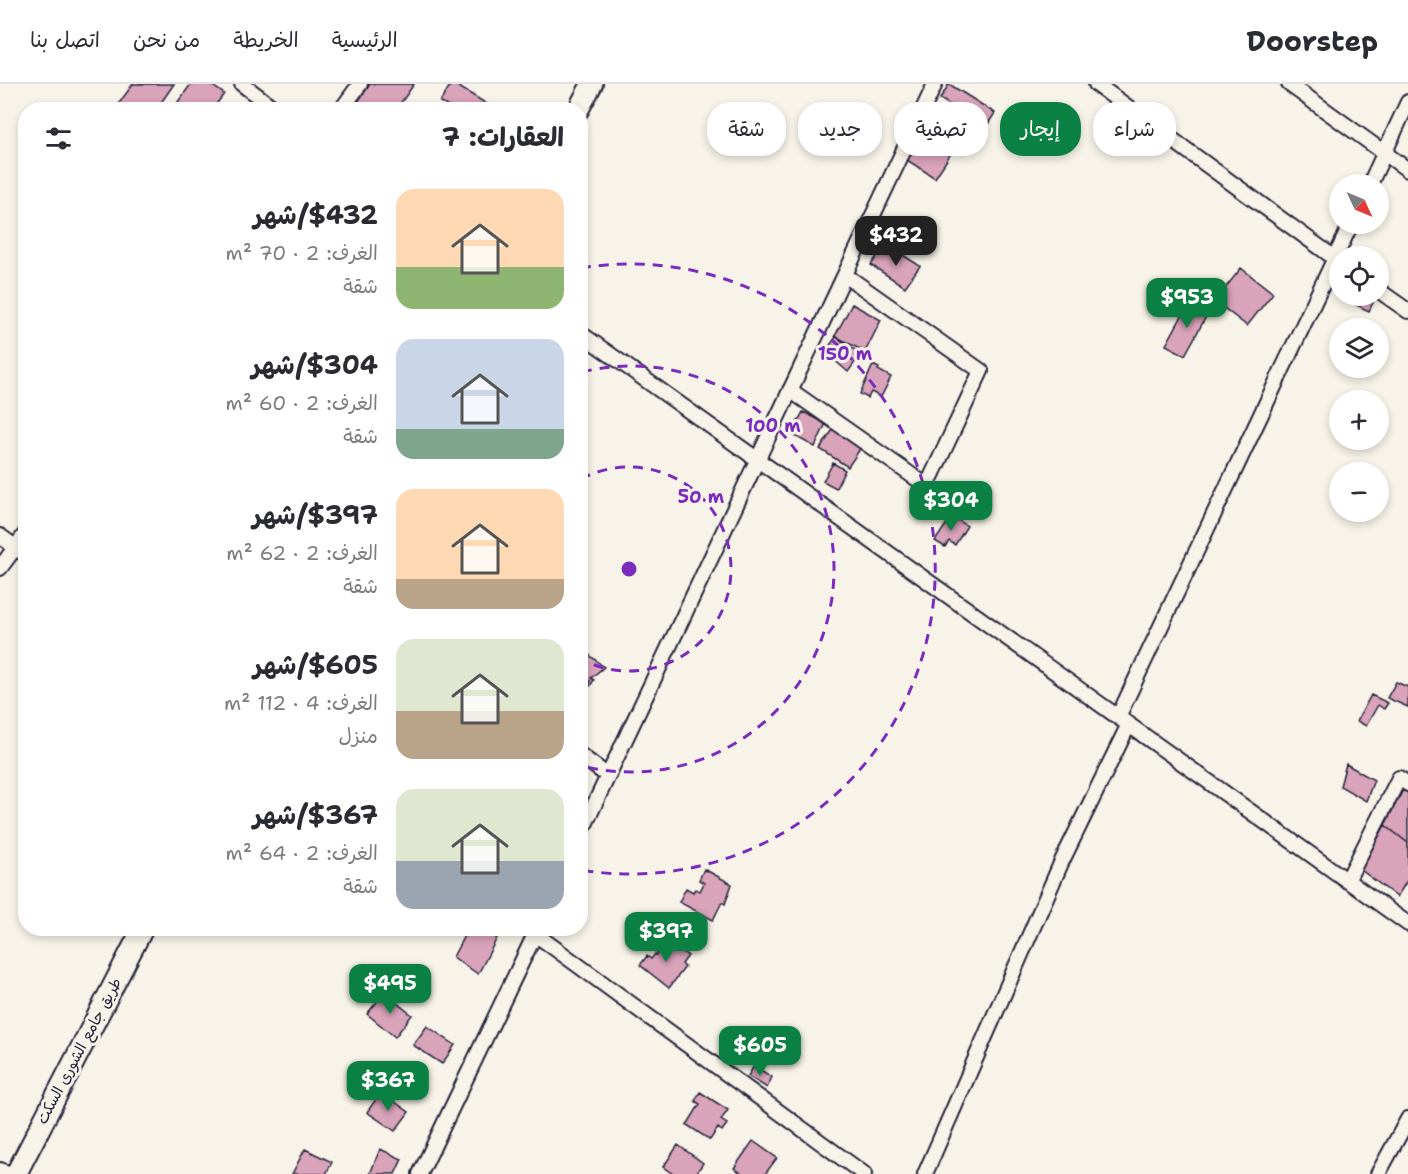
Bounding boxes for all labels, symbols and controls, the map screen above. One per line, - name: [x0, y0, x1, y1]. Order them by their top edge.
- text: Doorstep: [1246, 22, 1378, 60]
- text: اتصل بنا: [30, 26, 100, 54]
- text: من نحن: [133, 26, 200, 54]
- text: الخريطة: [233, 26, 299, 54]
- text: الرئيسية: [332, 26, 398, 54]
- chip: شقة: [707, 102, 786, 156]
- chip: جديد: [798, 102, 882, 156]
- chip: تصفية: [894, 102, 988, 156]
- chip: إيجار: [1000, 102, 1081, 156]
- chip: شراء: [1093, 102, 1176, 156]
- text: العقارات: 7: [442, 119, 564, 154]
- icon: filters: [42, 122, 75, 155]
- north arrow: [1329, 174, 1389, 234]
- map controls: [1329, 174, 1389, 522]
- text: $432/شهر: [254, 197, 378, 232]
- icon: home: [444, 213, 516, 285]
- pin: $432: [860, 216, 932, 267]
- text: $432: [869, 222, 923, 248]
- text: الغرف: 2 · 70 m²: [225, 240, 378, 266]
- button: locate: [1329, 246, 1389, 306]
- text: شقة: [343, 273, 378, 299]
- pin: $953: [1151, 278, 1223, 329]
- text: $953: [1160, 284, 1214, 310]
- button: layers: [1329, 318, 1389, 378]
- text: 150 m: [818, 342, 873, 366]
- text: $304/شهر: [251, 347, 378, 382]
- icon: home: [444, 363, 516, 435]
- text: الغرف: 2 · 60 m²: [225, 390, 378, 416]
- button: +: [1329, 390, 1389, 450]
- text: 100 m: [745, 414, 801, 438]
- text: شقة: [343, 423, 378, 449]
- button: −: [1329, 462, 1389, 522]
- pin: $304: [915, 481, 987, 532]
- text: 50 m: [678, 485, 725, 509]
- text: $304: [923, 487, 979, 513]
- text: $397/شهر: [253, 497, 378, 532]
- icon: home: [444, 513, 516, 585]
- text: الغرف: 2 · 62 m²: [226, 540, 378, 566]
- centre of rings: [619, 559, 639, 579]
- text: شقة: [343, 573, 378, 599]
- text: $605/شهر: [253, 647, 378, 682]
- icon: home: [444, 663, 516, 735]
- text: الغرف: 4 · 112 m²: [224, 690, 378, 716]
- text: منزل: [339, 723, 378, 749]
- text: $367/شهر: [253, 797, 378, 832]
- icon: home: [444, 813, 516, 885]
- text: الغرف: 2 · 64 m²: [226, 840, 378, 866]
- text: شقة: [343, 873, 378, 899]
- pin: $397: [630, 912, 702, 963]
- text: $397: [639, 918, 693, 944]
- pin: $495: [354, 964, 426, 1015]
- text: $495: [363, 970, 417, 996]
- street label: طريق جامع الشورى السكت: [32, 974, 127, 1128]
- pin: $605: [724, 1026, 796, 1077]
- text: $605: [733, 1032, 787, 1058]
- pin: $367: [352, 1061, 424, 1112]
- text: $367: [361, 1067, 415, 1093]

